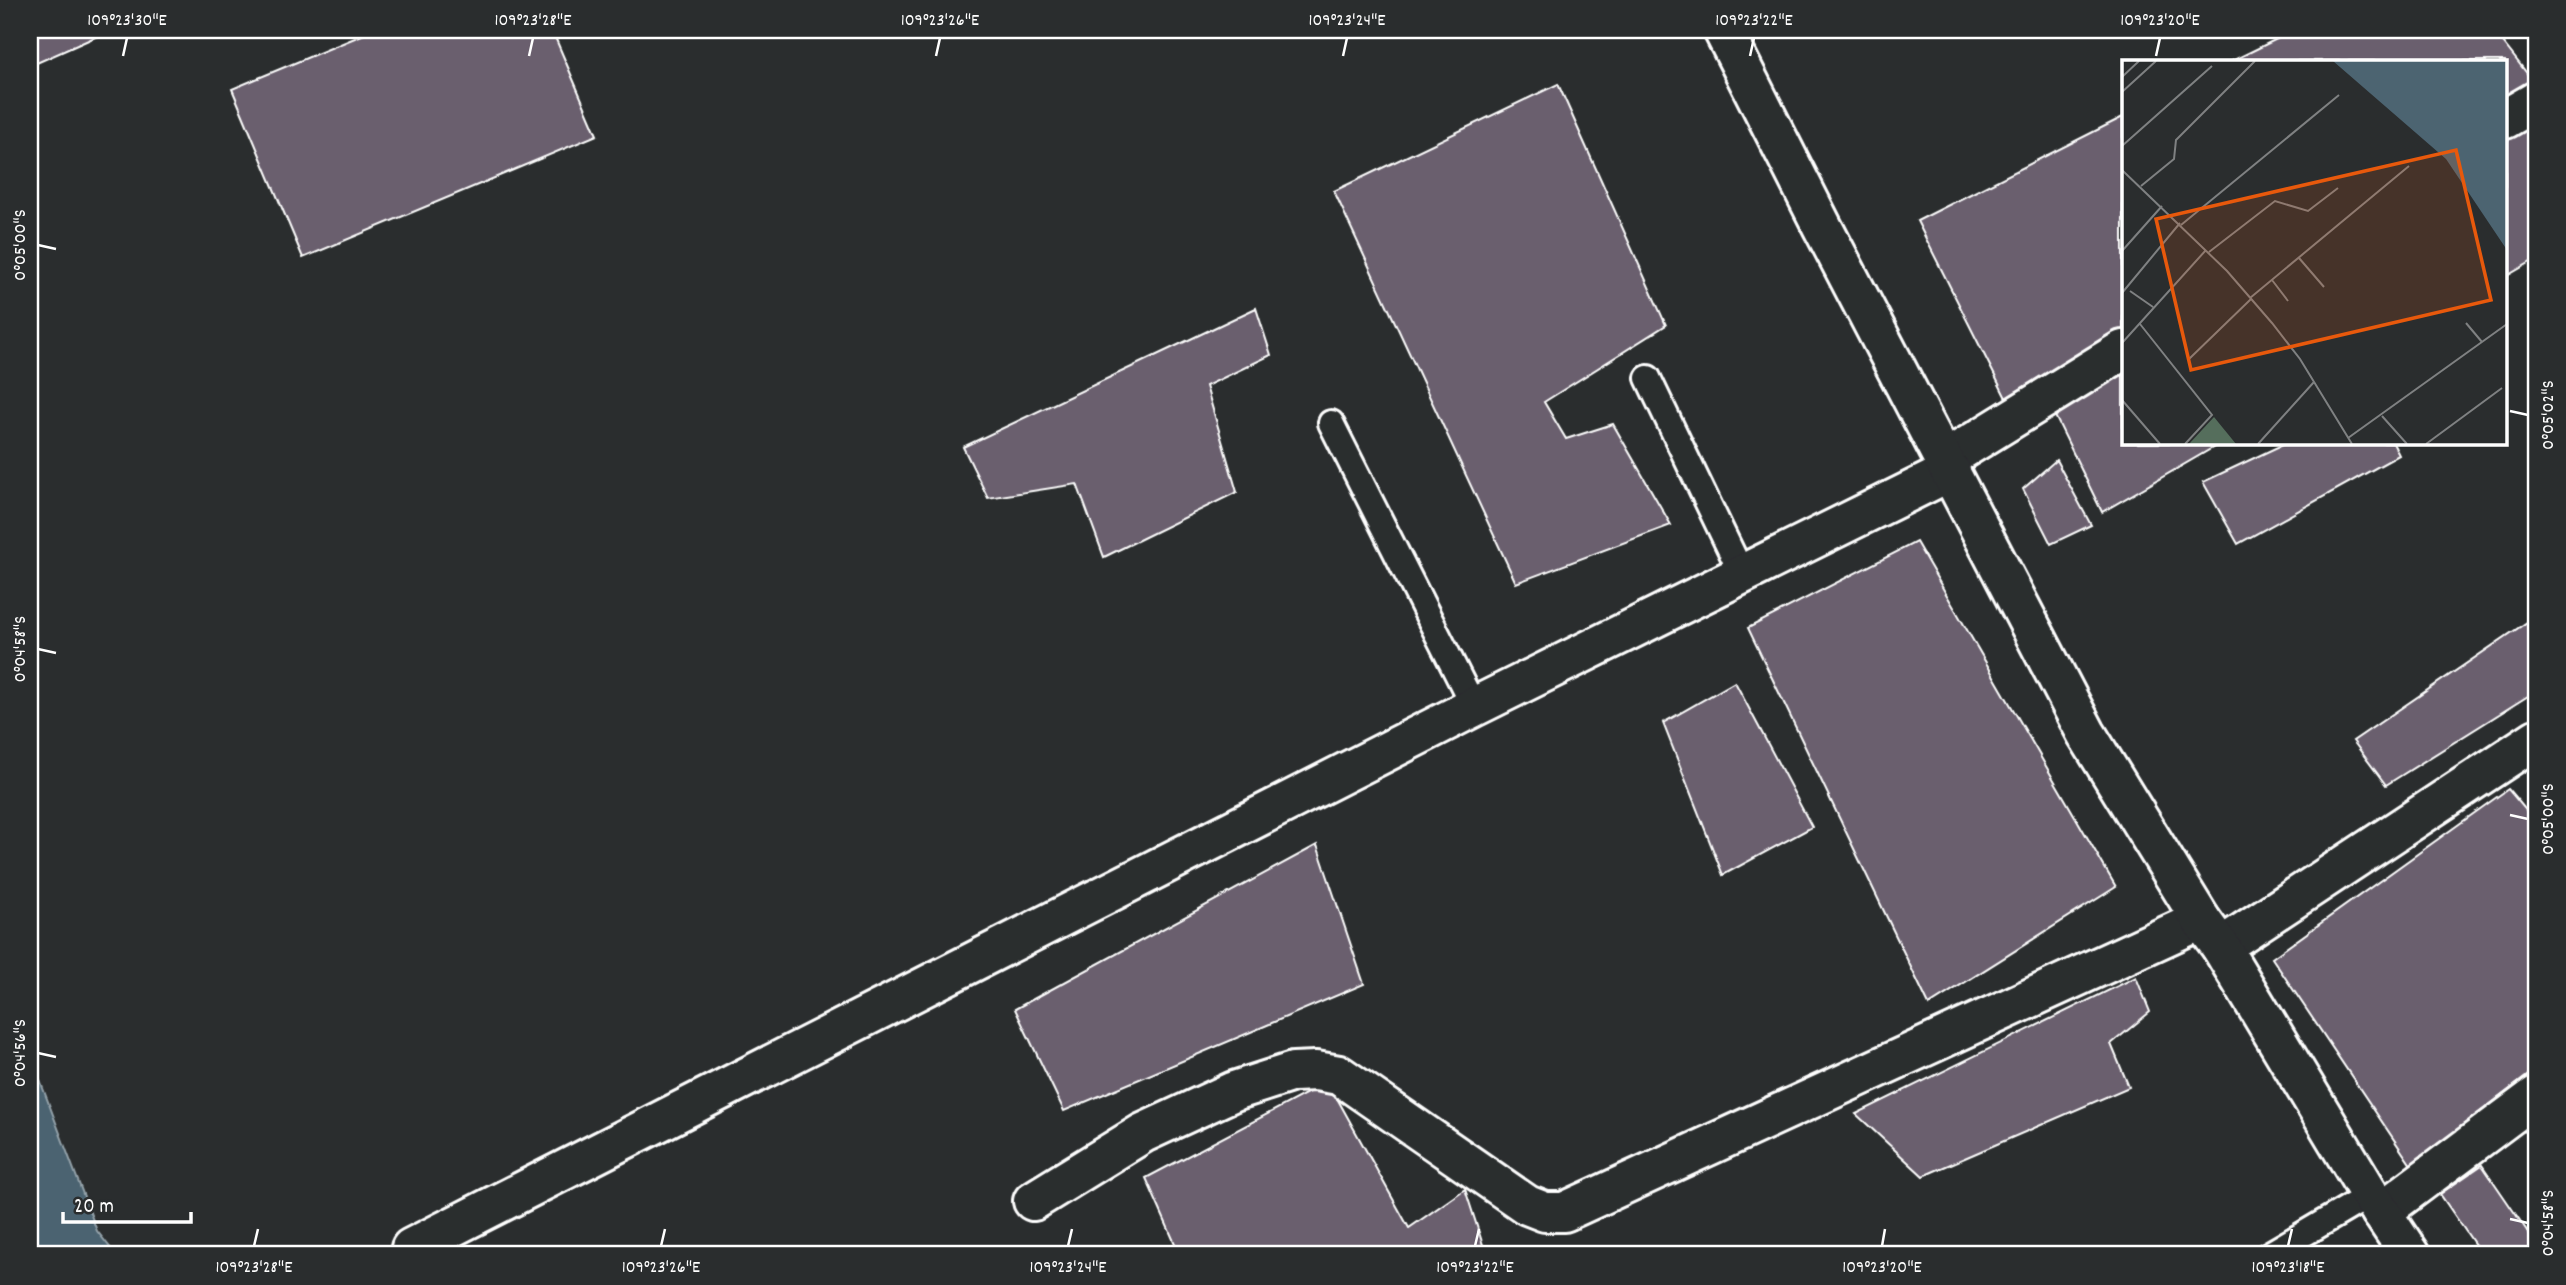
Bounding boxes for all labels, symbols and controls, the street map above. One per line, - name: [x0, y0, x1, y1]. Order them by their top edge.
- text: 109°23'30"E: [87, 9, 167, 34]
- text: 109°23'28"E: [495, 9, 571, 34]
- text: 109°23'26"E: [901, 9, 979, 34]
- text: 109°23'24"E: [1308, 9, 1386, 34]
- text: 109°23'22"E: [1715, 9, 1793, 34]
- text: 109°23'20"E: [2120, 9, 2200, 34]
- inset map: [2122, 60, 2506, 444]
- text: 0°05'00"S: [9, 209, 34, 281]
- text: 0°05'02"S: [2537, 380, 2562, 450]
- text: 0°04'58"S: [9, 616, 34, 682]
- text: 0°05'00"S: [2537, 783, 2562, 855]
- text: 0°04'56"S: [9, 1019, 34, 1087]
- scale bar: [63, 1180, 191, 1224]
- text: 0°04'58"S: [2537, 1190, 2562, 1256]
- text: 20 m: [74, 1193, 114, 1223]
- text: 109°23'28"E: [216, 1256, 292, 1281]
- text: 109°23'26"E: [622, 1256, 700, 1281]
- text: 109°23'24"E: [1029, 1256, 1107, 1281]
- text: 109°23'22"E: [1436, 1256, 1514, 1281]
- text: 109°23'20"E: [1842, 1256, 1922, 1281]
- text: 109°23'18"E: [2252, 1256, 2324, 1281]

